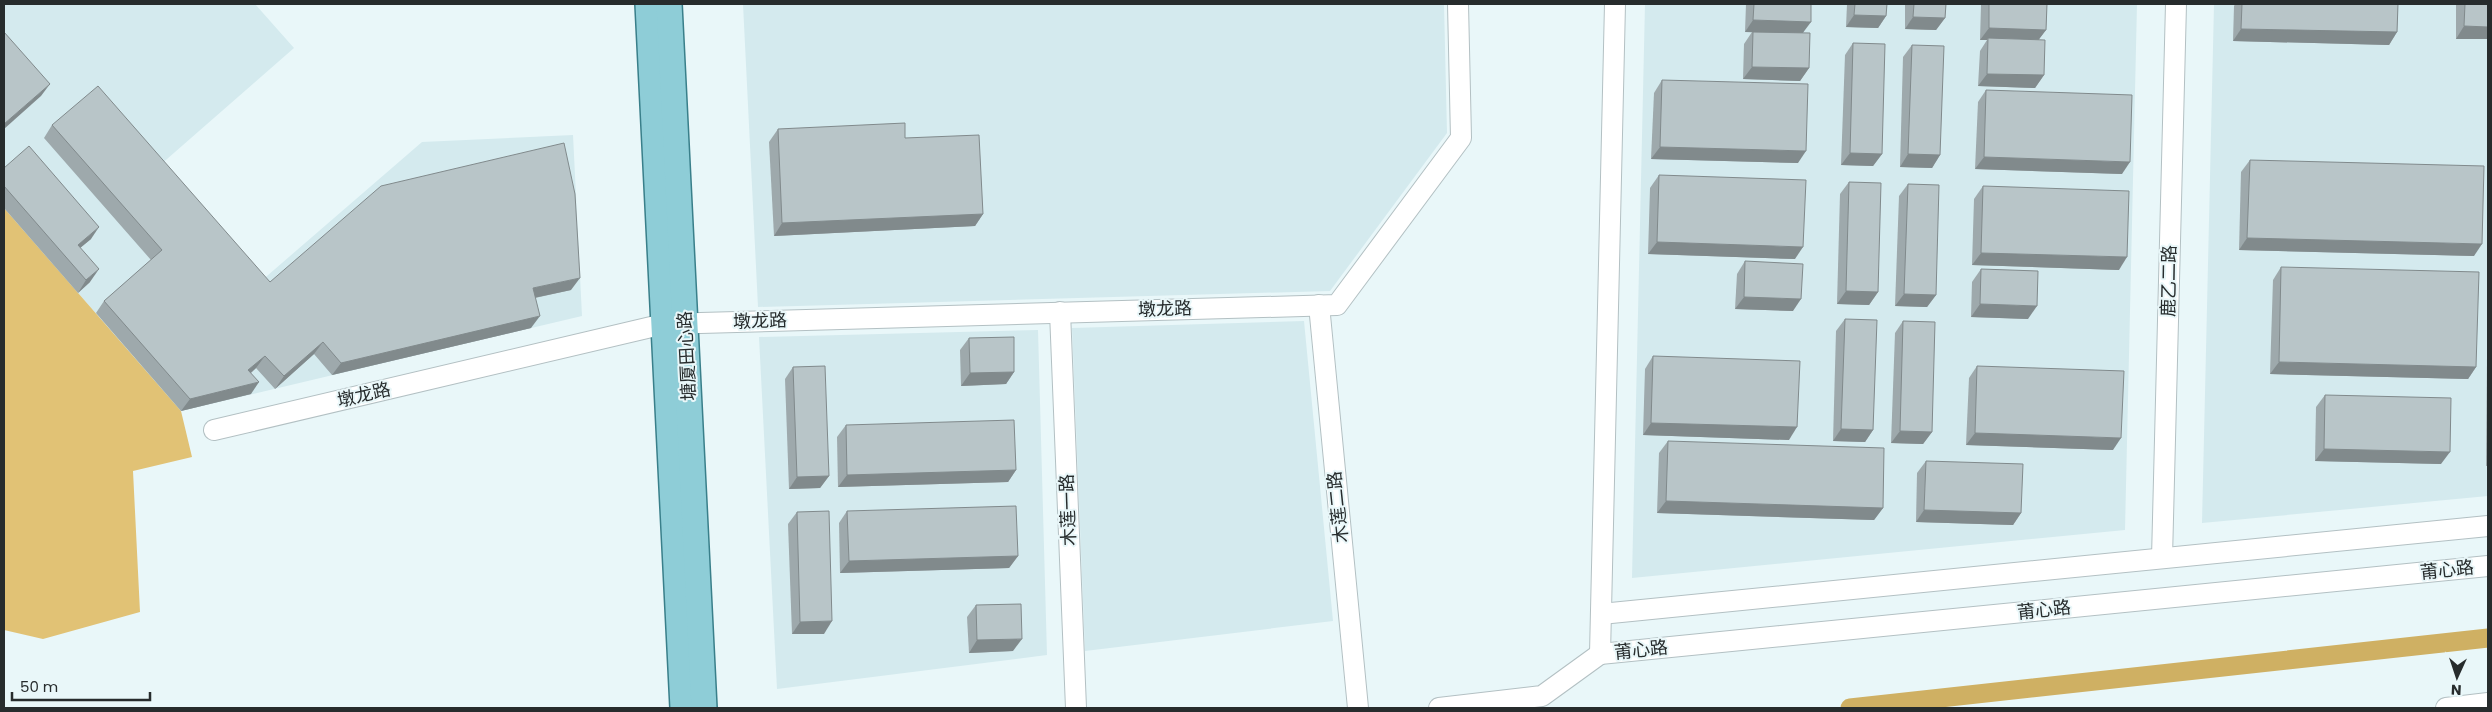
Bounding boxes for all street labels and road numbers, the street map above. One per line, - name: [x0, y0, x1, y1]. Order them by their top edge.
- street label: 鹿乙二路: [2155, 245, 2182, 317]
- street label: 墩龙路: [1138, 295, 1192, 322]
- street label: 墩龙路: [733, 307, 787, 334]
- street label: 塘厦田心路: [672, 310, 701, 402]
- street label: 墩龙路: [335, 376, 393, 413]
- street label: 木莲二路: [1321, 470, 1354, 544]
- street label: 木莲一路: [1054, 474, 1081, 546]
- street label: 莆心路: [2419, 554, 2475, 585]
- street label: 莆心路: [2016, 594, 2072, 625]
- street label: 莆心路: [1613, 634, 1669, 665]

